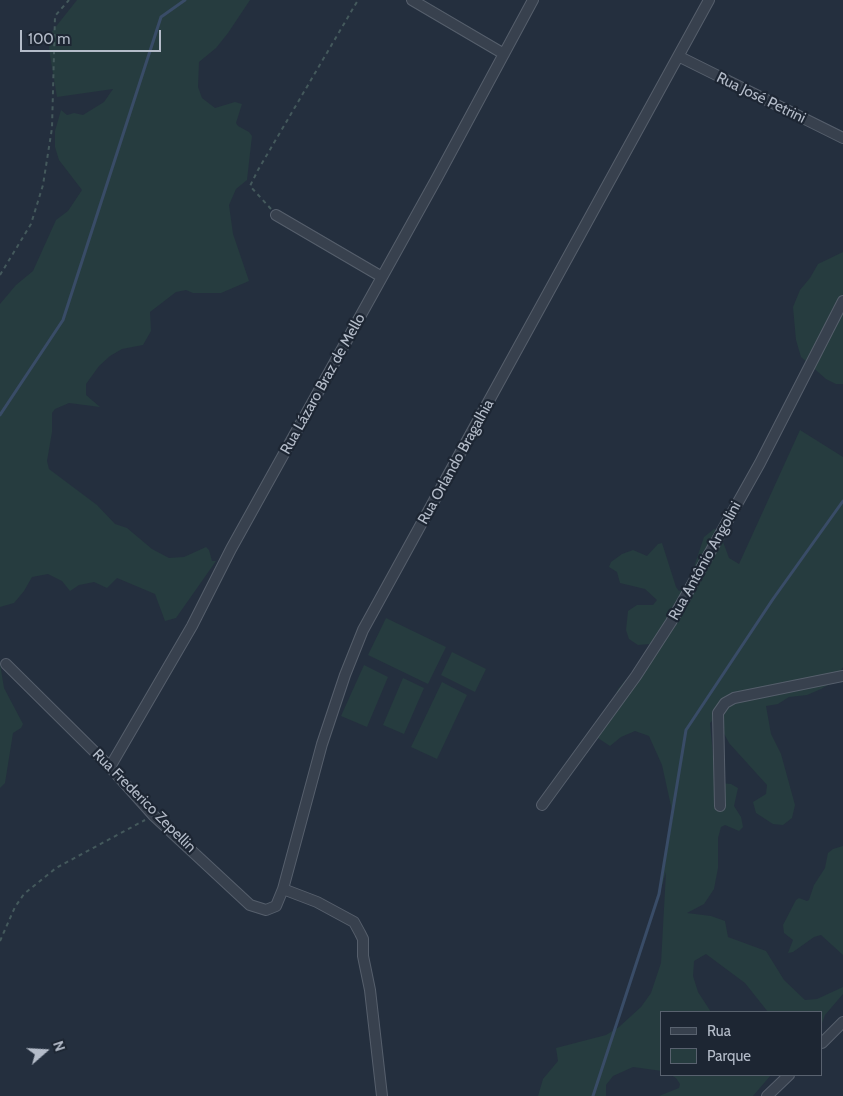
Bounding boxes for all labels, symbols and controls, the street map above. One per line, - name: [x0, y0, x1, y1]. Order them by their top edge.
- scale bar: [22, 20, 164, 52]
- text: 100 m: [28, 30, 70, 48]
- street label: Rua José Petrini: [713, 69, 809, 127]
- street label: Rua Lázaro Braz de Mello: [277, 311, 369, 457]
- street label: Rua Orlando Bragalhia: [414, 396, 498, 528]
- street label: Rua Antônio Angolini: [665, 499, 745, 623]
- street label: Rua Frederico Zepellin: [88, 745, 200, 857]
- legend: [660, 1011, 823, 1076]
- text: Rua: [707, 1022, 731, 1040]
- north arrow: [20, 1026, 70, 1076]
- text: N: [49, 1039, 69, 1054]
- text: Parque: [707, 1047, 751, 1065]

